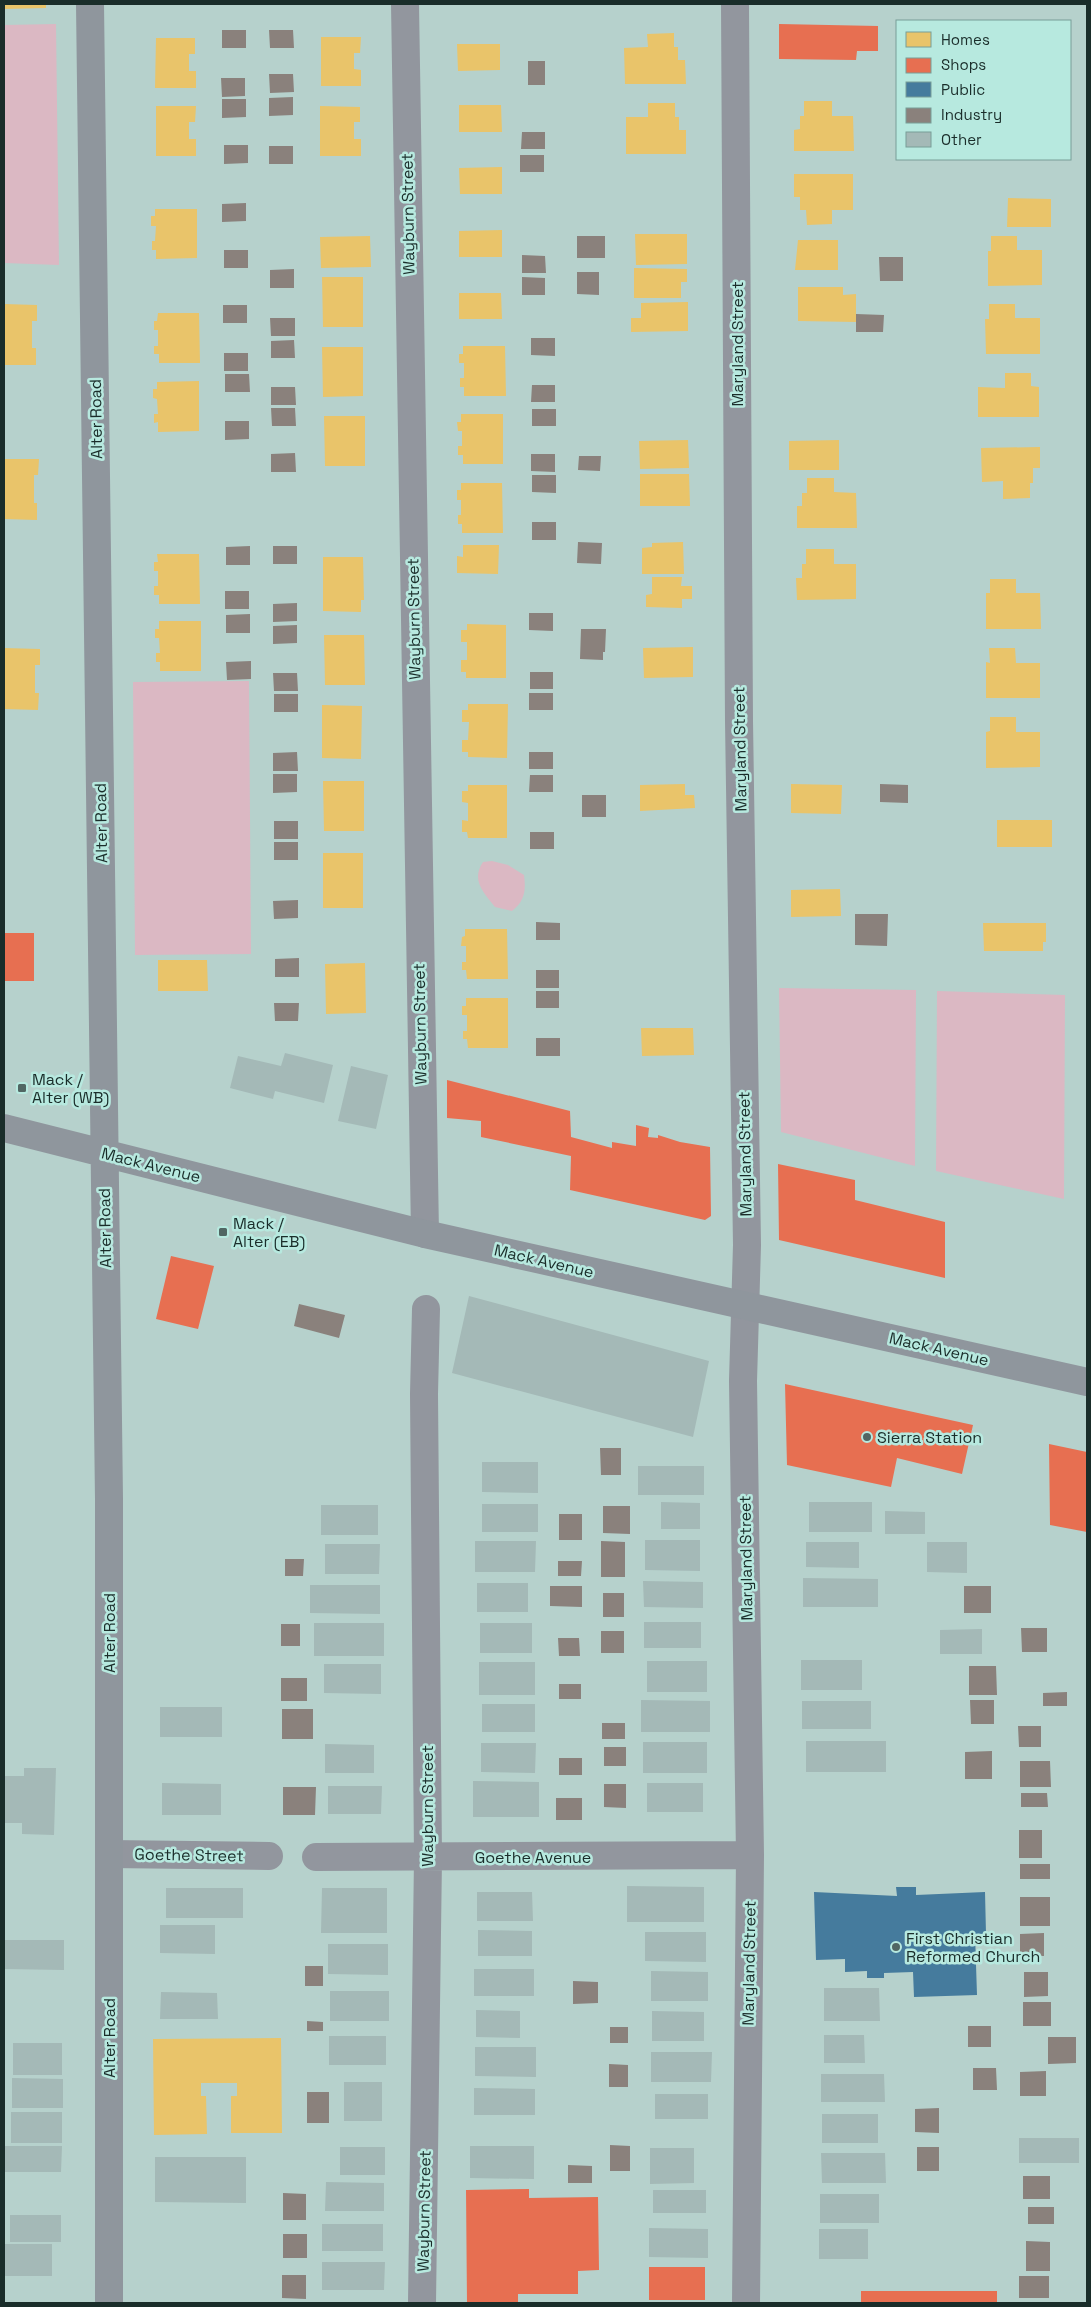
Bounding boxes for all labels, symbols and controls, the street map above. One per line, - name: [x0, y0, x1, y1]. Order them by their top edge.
- legend: [896, 20, 1071, 160]
- text: Homes: [941, 30, 990, 49]
- text: Shops: [941, 55, 986, 74]
- text: Public: [941, 80, 985, 99]
- text: Industry: [941, 105, 1002, 124]
- text: Other: [941, 130, 982, 149]
- street label: Wayburn Street: [396, 153, 420, 275]
- street label: Maryland Street: [727, 281, 748, 407]
- street label: Alter Road: [85, 379, 107, 459]
- street label: Wayburn Street: [402, 558, 426, 680]
- street label: Maryland Street: [728, 686, 752, 812]
- street label: Alter Road: [90, 783, 112, 863]
- street label: Wayburn Street: [408, 963, 432, 1085]
- place label: Mack / Alter (WB): [32, 1069, 109, 1108]
- marker: Mack / Alter (WB): [16, 1082, 28, 1094]
- street label: Maryland Street: [733, 1091, 757, 1217]
- street label: Mack Avenue: [99, 1143, 203, 1187]
- street label: Alter Road: [94, 1188, 116, 1268]
- place label: Mack / Alter (EB): [233, 1213, 305, 1252]
- marker: Mack / Alter (EB): [217, 1226, 229, 1238]
- street label: Mack Avenue: [492, 1239, 596, 1283]
- street label: Mack Avenue: [887, 1327, 991, 1371]
- place label: Sierra Station: [877, 1427, 982, 1448]
- marker: Sierra Station: [861, 1431, 873, 1443]
- street label: Maryland Street: [734, 1495, 758, 1621]
- street label: Alter Road: [99, 1593, 120, 1673]
- street label: Wayburn Street: [417, 1745, 438, 1867]
- street label: Goethe Street: [134, 1844, 244, 1866]
- street label: Goethe Avenue: [475, 1847, 591, 1868]
- street label: Maryland Street: [737, 1900, 761, 2026]
- place label: First Christian Reformed Church: [906, 1928, 1040, 1967]
- marker: First Christian Reformed Church: [890, 1941, 902, 1953]
- street label: Alter Road: [99, 1998, 120, 2078]
- street label: Wayburn Street: [412, 2150, 436, 2272]

